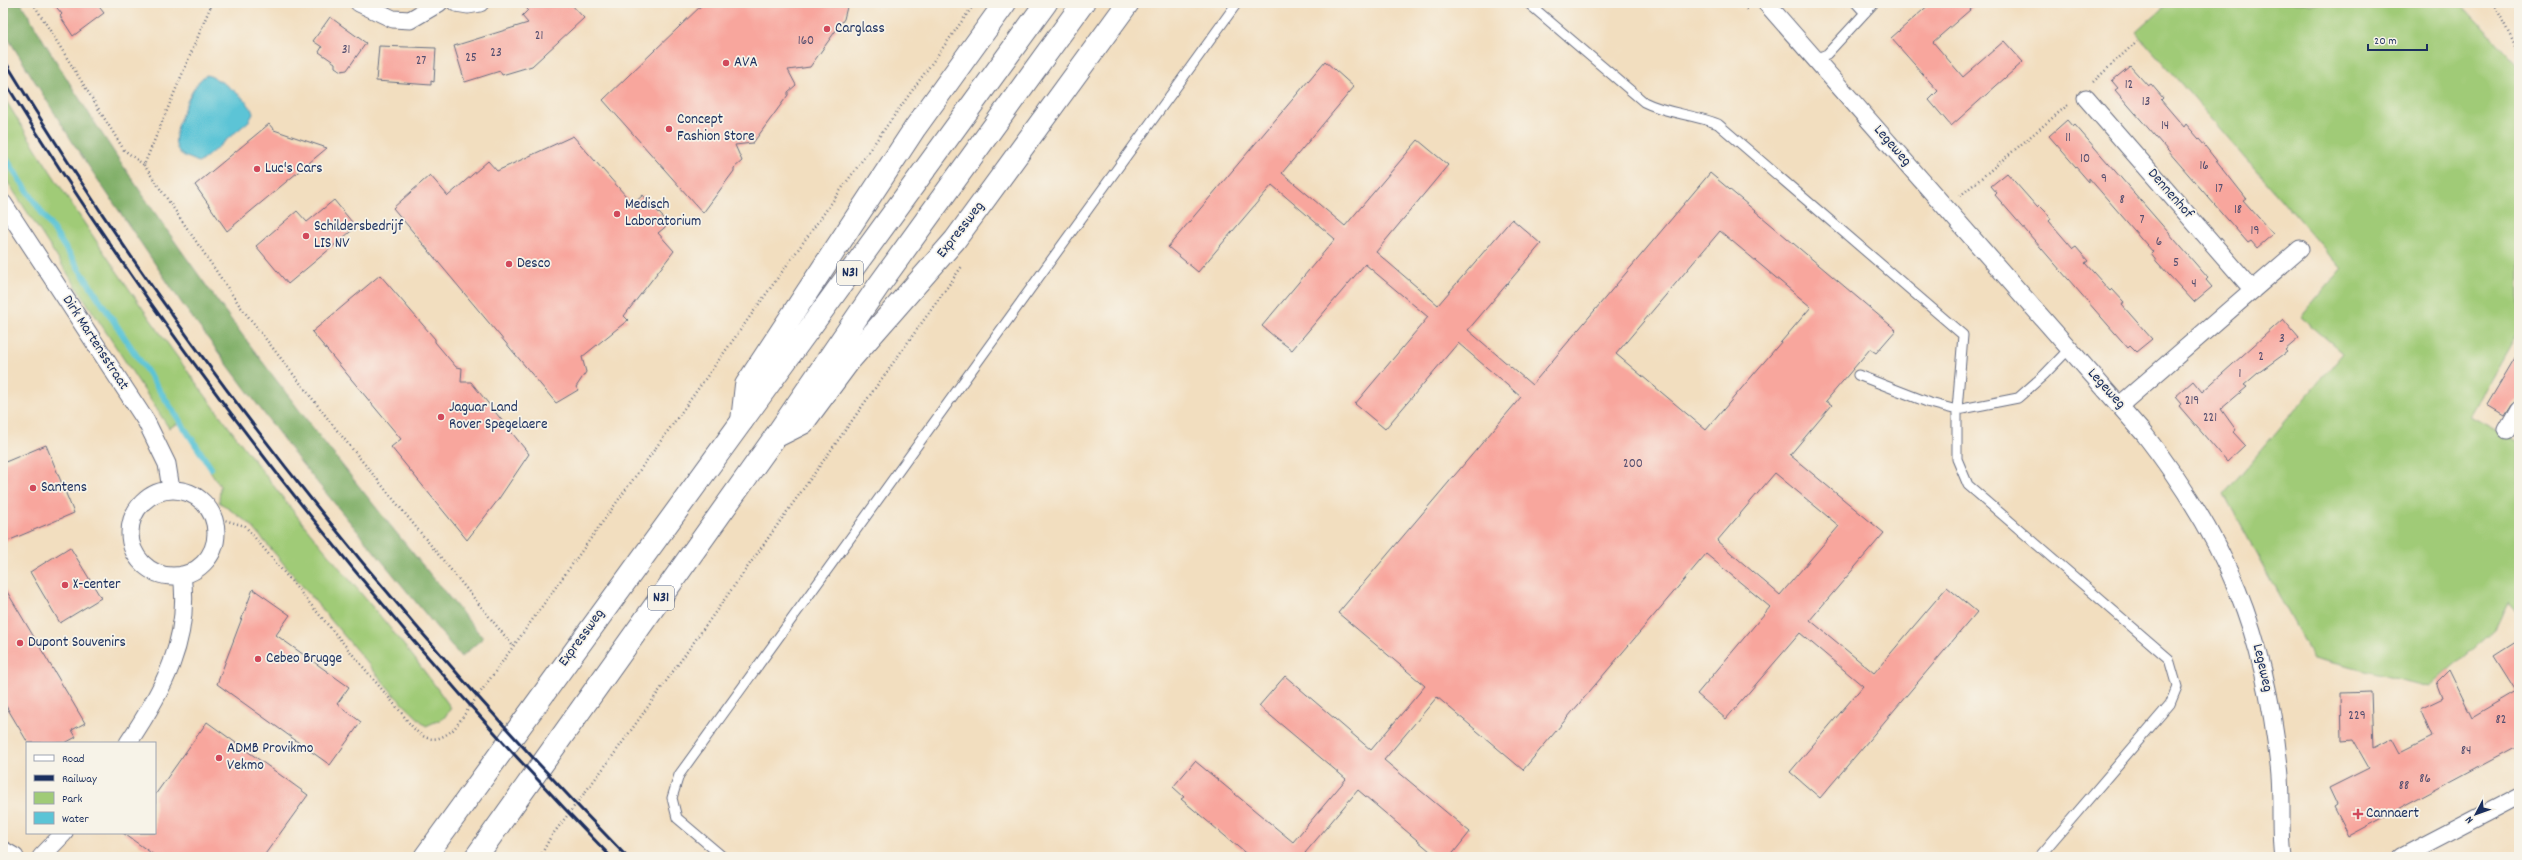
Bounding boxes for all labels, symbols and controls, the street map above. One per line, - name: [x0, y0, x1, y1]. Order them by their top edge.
- place label: Carglass: [835, 18, 885, 40]
- marker: Carglass: [822, 24, 832, 34]
- scale bar: [2368, 26, 2427, 52]
- house number: 21: [535, 27, 543, 46]
- house number: 160: [798, 32, 814, 51]
- text: 20 m: [2374, 33, 2397, 50]
- house number: 31: [342, 41, 350, 60]
- house number: 23: [490, 44, 502, 63]
- house number: 25: [465, 49, 477, 68]
- house number: 27: [416, 52, 426, 71]
- place label: AVA: [734, 52, 758, 74]
- marker: AVA: [721, 58, 731, 68]
- house number: 12: [2125, 76, 2133, 95]
- house number: 13: [2142, 93, 2150, 112]
- place label: Concept Fashion Store: [677, 109, 755, 148]
- house number: 14: [2161, 117, 2169, 136]
- street label: Legeweg: [1868, 120, 1916, 172]
- marker: Concept Fashion Store: [664, 124, 674, 134]
- house number: 11: [2065, 129, 2071, 148]
- house number: 10: [2080, 150, 2090, 169]
- house number: 16: [2199, 157, 2209, 176]
- place label: Luc's Cars: [265, 158, 323, 180]
- marker: Luc's Cars: [252, 164, 262, 174]
- street label: Dennenhof: [2142, 164, 2199, 225]
- house number: 9: [2101, 170, 2107, 189]
- house number: 17: [2215, 180, 2223, 199]
- house number: 8: [2119, 191, 2125, 210]
- place label: Medisch Laboratorium: [625, 194, 701, 233]
- street label: Expressweg: [932, 197, 990, 263]
- house number: 18: [2234, 201, 2242, 220]
- marker: Medisch Laboratorium: [612, 209, 622, 219]
- house number: 7: [2140, 211, 2145, 230]
- place label: Schildersbedrijf LIS NV: [314, 216, 404, 255]
- house number: 19: [2251, 222, 2259, 241]
- marker: Schildersbedrijf LIS NV: [301, 231, 311, 241]
- house number: 6: [2156, 233, 2162, 252]
- place label: Desco: [517, 253, 551, 275]
- house number: 5: [2173, 254, 2179, 273]
- marker: Desco: [504, 259, 514, 269]
- road number: N31: [837, 261, 863, 285]
- house number: 4: [2191, 275, 2197, 294]
- street label: Dirk Martensstraat: [56, 291, 134, 395]
- house number: 3: [2279, 330, 2285, 349]
- house number: 2: [2258, 348, 2264, 367]
- street label: Legeweg: [2082, 364, 2130, 414]
- house number: 1: [2239, 365, 2241, 384]
- house number: 219: [2185, 392, 2199, 411]
- place label: Jaguar Land Rover Spegelaere: [449, 397, 548, 436]
- house number: 221: [2203, 409, 2217, 428]
- marker: Jaguar Land Rover Spegelaere: [436, 412, 446, 422]
- house number: 200: [1623, 455, 1643, 474]
- place label: Santens: [41, 477, 87, 499]
- marker: Santens: [28, 483, 38, 493]
- place label: X-center: [73, 574, 121, 596]
- marker: X-center: [60, 580, 70, 590]
- road number: N31: [648, 586, 674, 610]
- street label: Expressweg: [553, 604, 611, 672]
- place label: Dupont Souvenirs: [28, 632, 126, 654]
- marker: Dupont Souvenirs: [15, 638, 25, 648]
- street label: Legeweg: [2246, 642, 2278, 694]
- place label: Cebeo Brugge: [266, 648, 342, 670]
- marker: Cebeo Brugge: [253, 654, 263, 664]
- house number: 229: [2348, 707, 2366, 726]
- house number: 82: [2496, 711, 2506, 730]
- place label: ADMB Provikmo Vekmo: [227, 738, 314, 777]
- legend: [26, 742, 156, 834]
- house number: 84: [2461, 742, 2471, 761]
- text: Road: [62, 751, 84, 768]
- marker: ADMB Provikmo Vekmo: [214, 753, 224, 763]
- house number: 86: [2419, 770, 2431, 789]
- text: Railway: [62, 771, 98, 788]
- house number: 88: [2399, 777, 2409, 796]
- text: Park: [62, 791, 83, 808]
- north arrow: [2456, 794, 2496, 834]
- place label: Cannaert: [2366, 803, 2420, 825]
- marker: Cannaert: [2353, 809, 2363, 819]
- text: Water: [62, 811, 89, 828]
- text: N: [2462, 812, 2478, 827]

